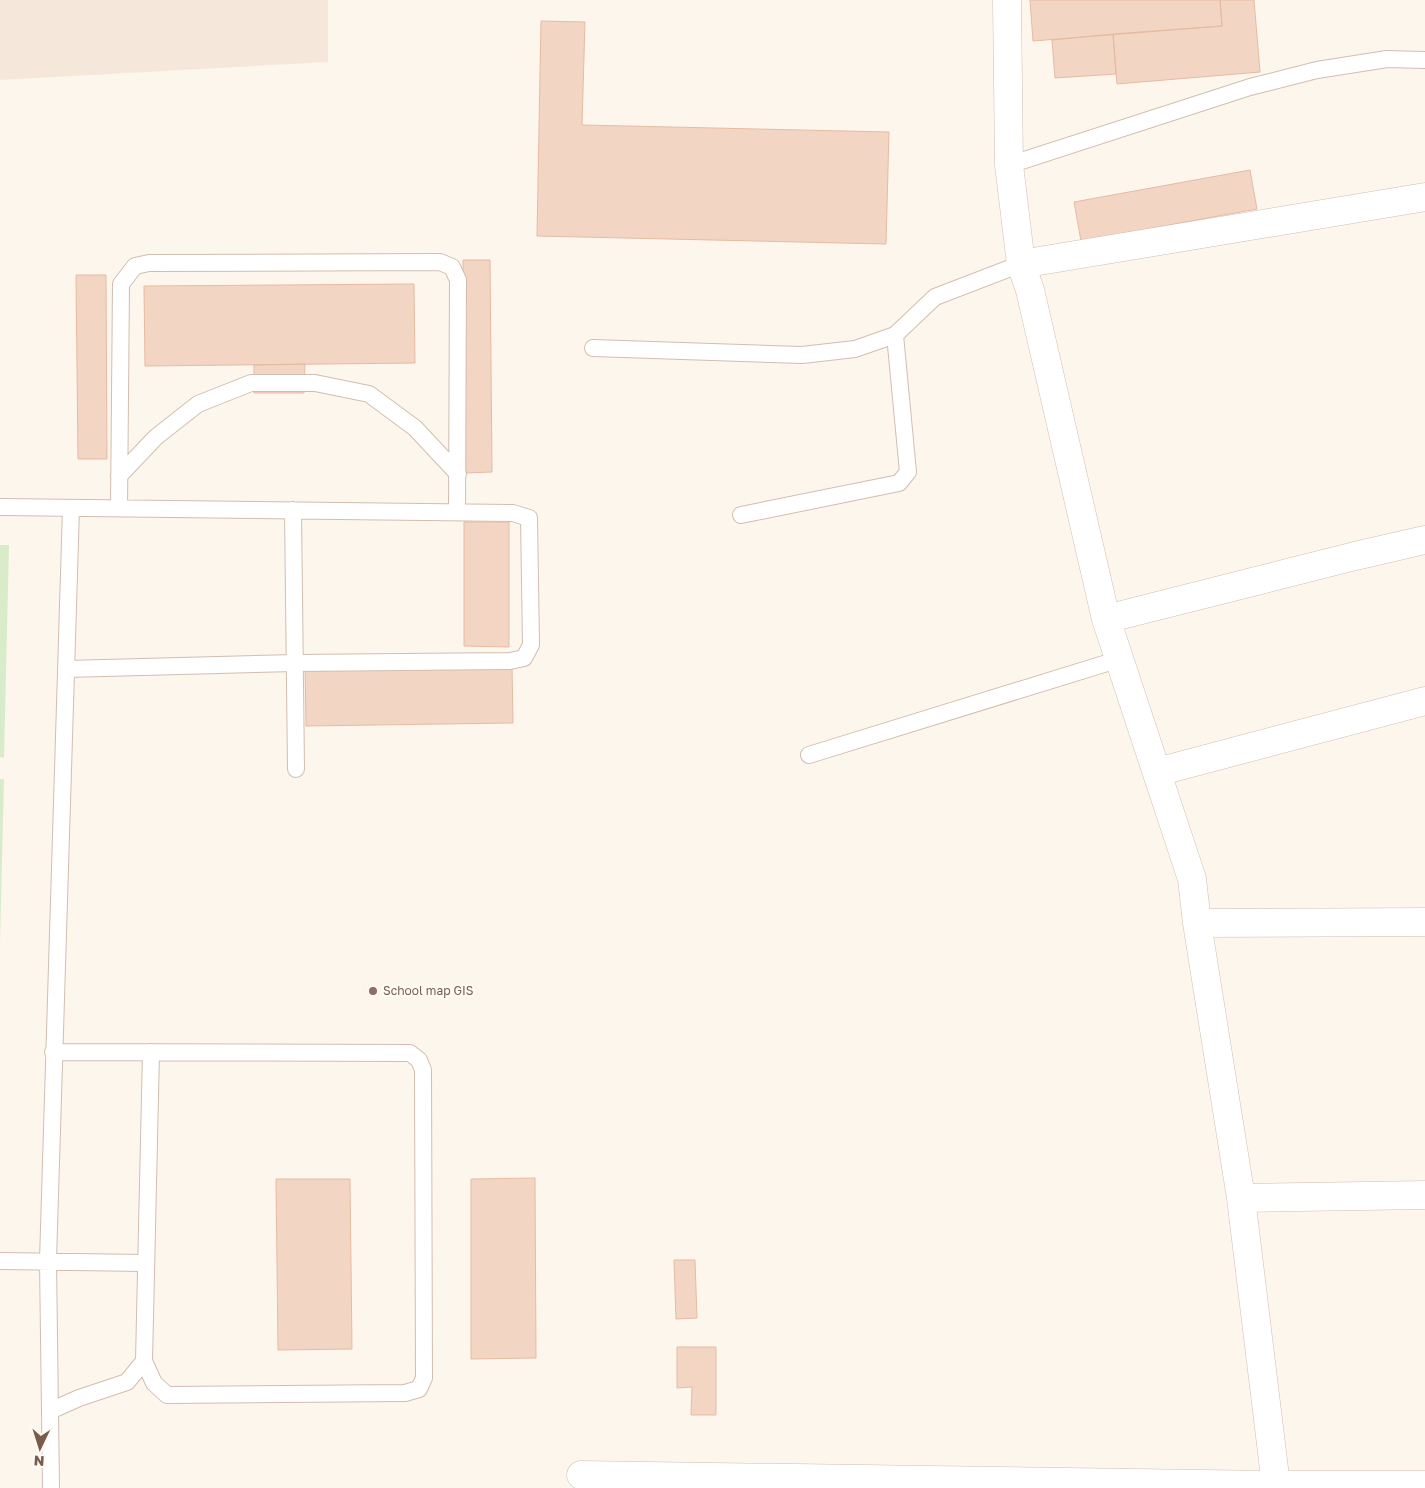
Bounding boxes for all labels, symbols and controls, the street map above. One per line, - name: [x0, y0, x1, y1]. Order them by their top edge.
- place label: School map GIS: [383, 983, 474, 998]
- marker: School map GIS: [367, 985, 379, 997]
- north arrow: [15, 1423, 65, 1473]
- text: N: [33, 1453, 45, 1470]

